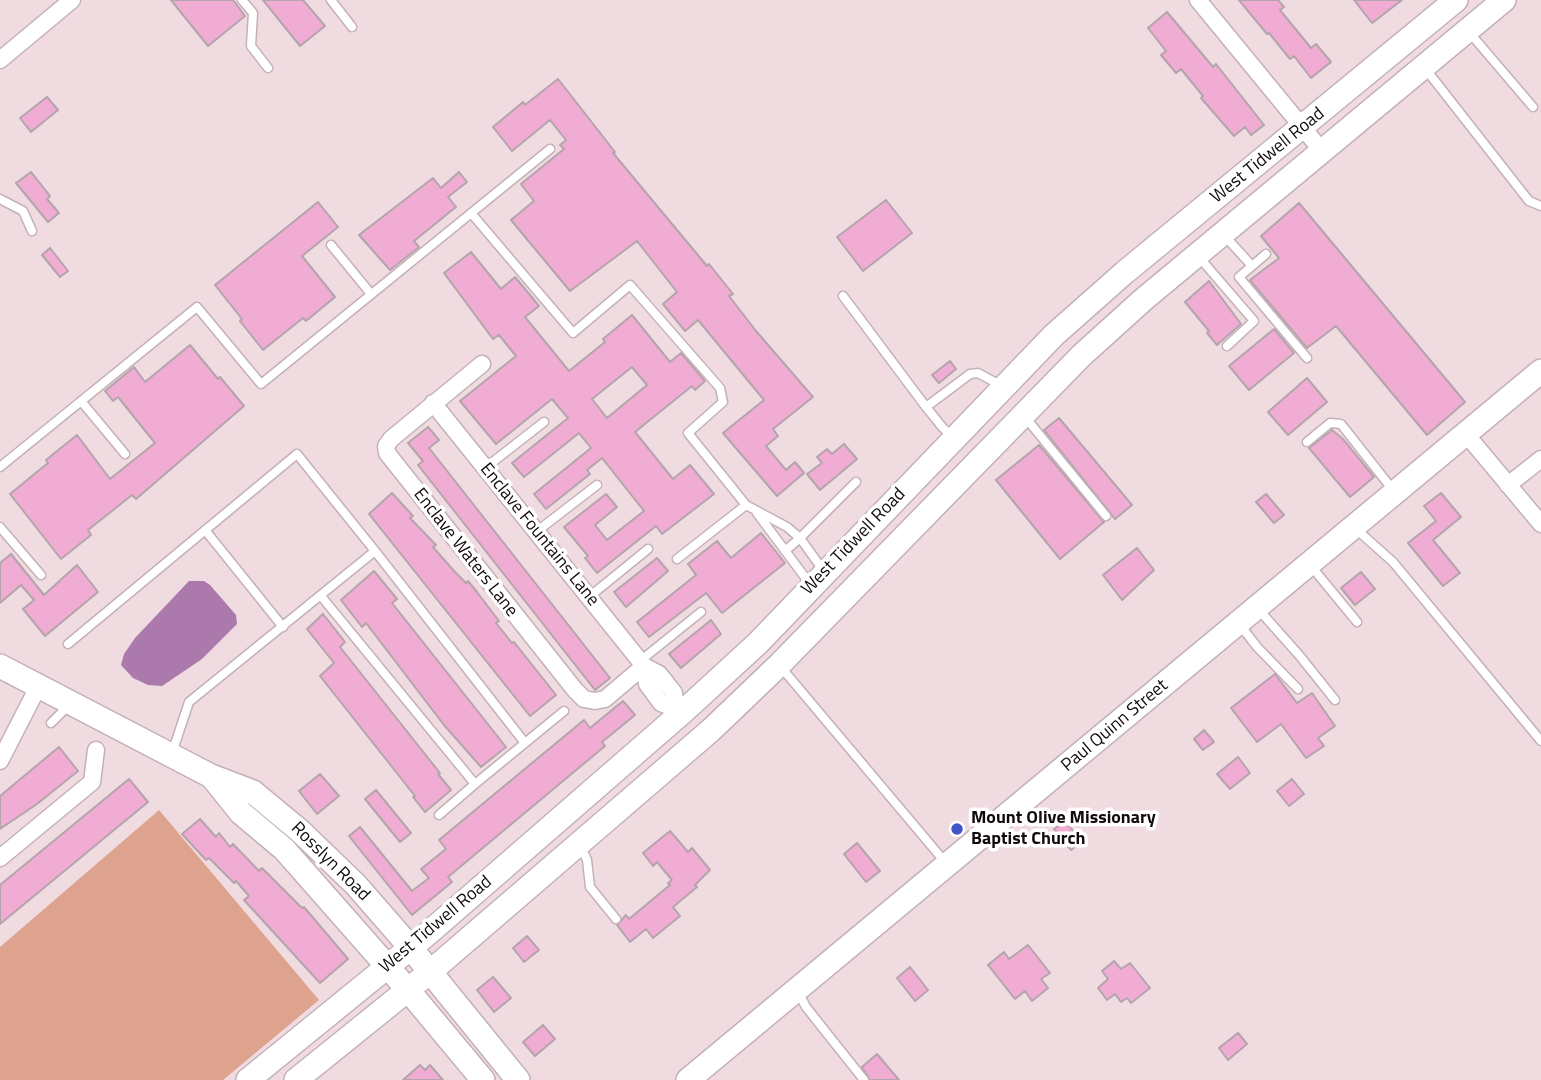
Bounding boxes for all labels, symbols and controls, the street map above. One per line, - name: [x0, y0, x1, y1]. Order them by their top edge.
- street label: West Tidwell Road: [1207, 103, 1329, 209]
- street label: Enclave Fountains Lane: [475, 459, 603, 611]
- street label: Enclave Waters Lane: [408, 484, 522, 622]
- street label: West Tidwell Road: [798, 484, 910, 600]
- street label: Paul Quinn Street: [1057, 675, 1173, 777]
- place label: Mount Olive Missionary Baptist Church: [971, 808, 1156, 850]
- street label: Rosslyn Road: [286, 818, 374, 906]
- marker: Mount Olive Missionary Baptist Church: [949, 821, 965, 837]
- street label: West Tidwell Road: [375, 872, 497, 978]

